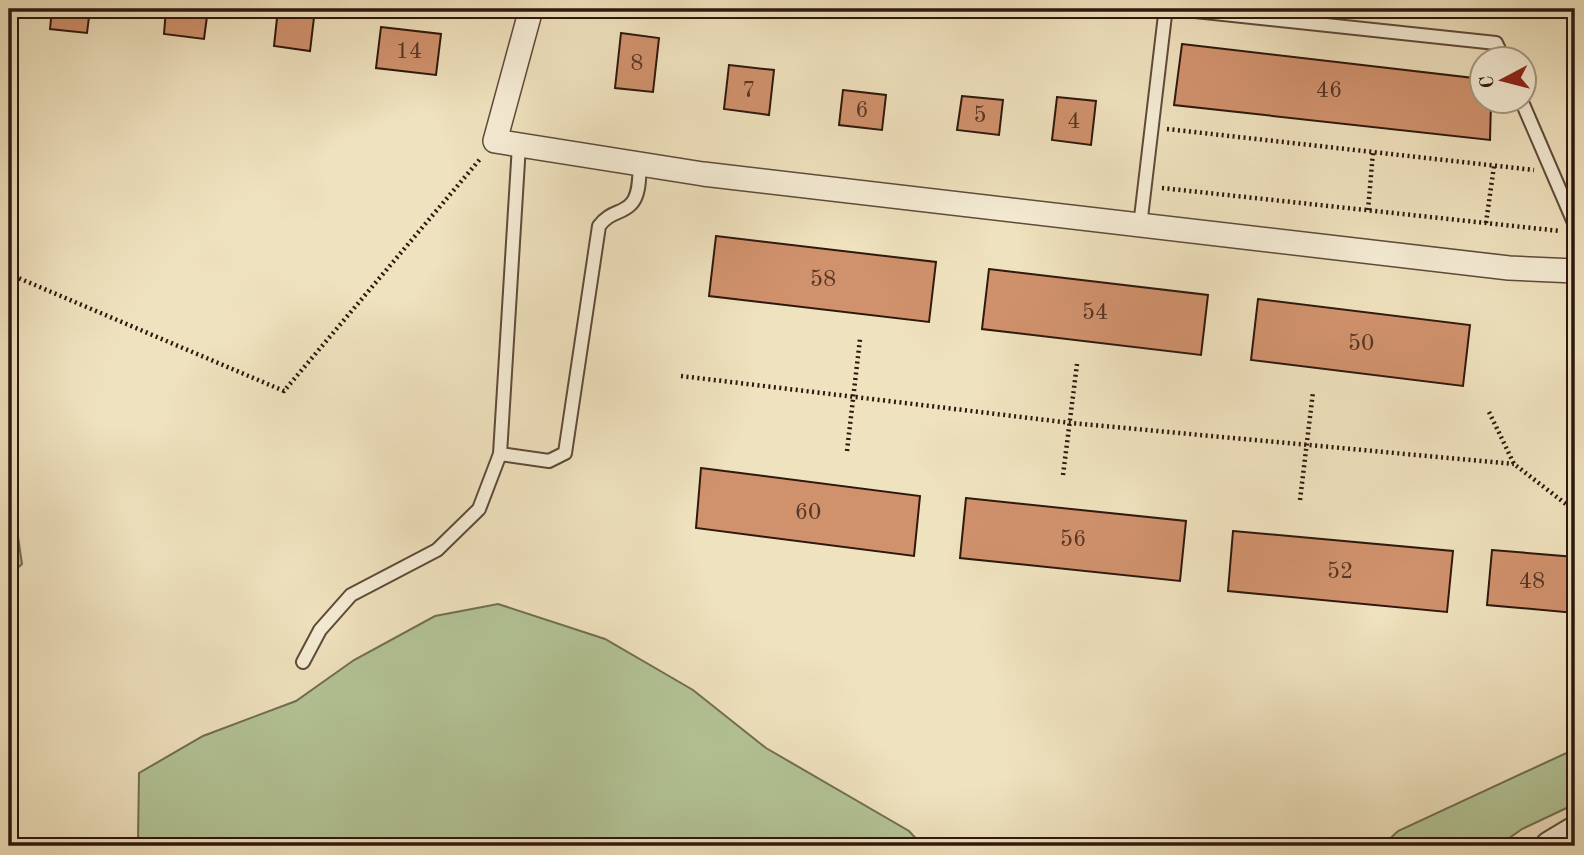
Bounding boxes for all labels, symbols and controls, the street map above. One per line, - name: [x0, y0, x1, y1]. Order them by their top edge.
- house number: 14: [396, 40, 422, 63]
- north arrow: [1468, 46, 1538, 116]
- house number: 8: [630, 52, 644, 75]
- text: С: [1478, 74, 1499, 89]
- house number: 7: [742, 79, 756, 102]
- house number: 46: [1316, 79, 1342, 102]
- house number: 6: [855, 99, 869, 122]
- house number: 5: [973, 104, 987, 127]
- house number: 4: [1067, 110, 1081, 133]
- house number: 58: [810, 268, 836, 291]
- house number: 54: [1082, 301, 1108, 324]
- house number: 50: [1348, 332, 1374, 355]
- house number: 60: [795, 501, 821, 524]
- house number: 56: [1060, 528, 1086, 551]
- house number: 52: [1327, 560, 1353, 583]
- house number: 48: [1519, 570, 1545, 593]

